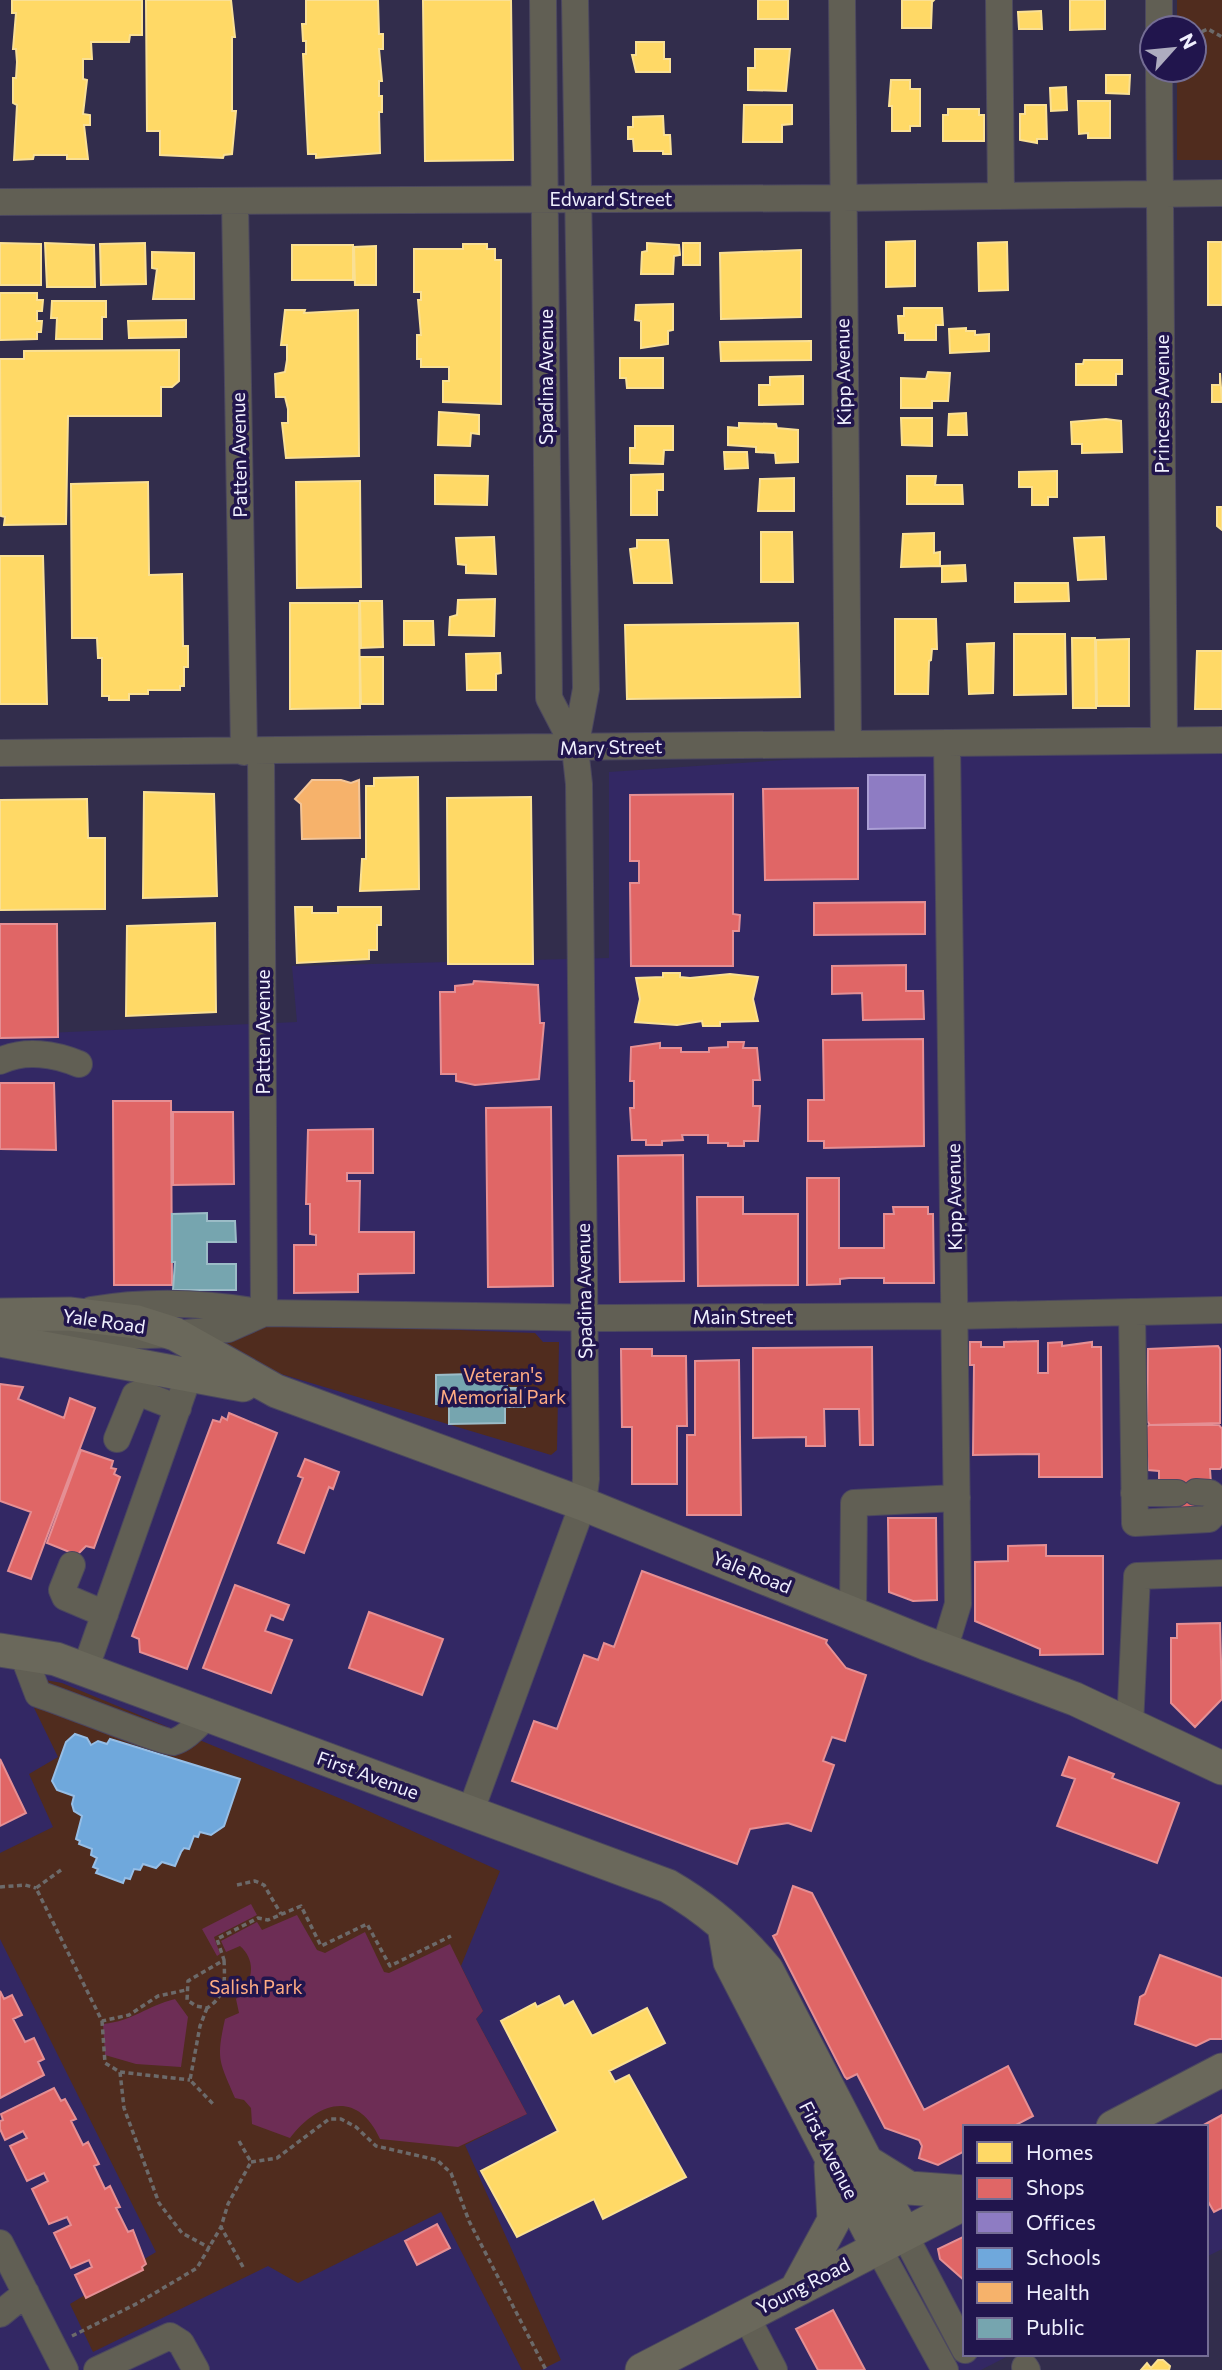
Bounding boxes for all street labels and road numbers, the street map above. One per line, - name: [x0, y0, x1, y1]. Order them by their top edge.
- street label: Edward Street: [550, 187, 673, 210]
- street label: Spadina Avenue: [534, 309, 557, 445]
- street label: Kipp Avenue: [830, 318, 855, 426]
- street label: Princess Avenue: [1150, 335, 1173, 473]
- street label: Patten Avenue: [226, 392, 251, 518]
- street label: Mary Street: [559, 734, 663, 759]
- street label: Patten Avenue: [251, 969, 274, 1095]
- street label: Kipp Avenue: [941, 1143, 966, 1251]
- street label: Spadina Avenue: [571, 1223, 596, 1359]
- street label: Yale Road: [61, 1303, 147, 1338]
- street label: Main Street: [692, 1305, 794, 1328]
- street label: Yale Road: [709, 1545, 795, 1598]
- street label: First Avenue: [314, 1746, 422, 1804]
- street label: First Avenue: [795, 2097, 864, 2202]
- street label: Young Road: [752, 2252, 853, 2319]

